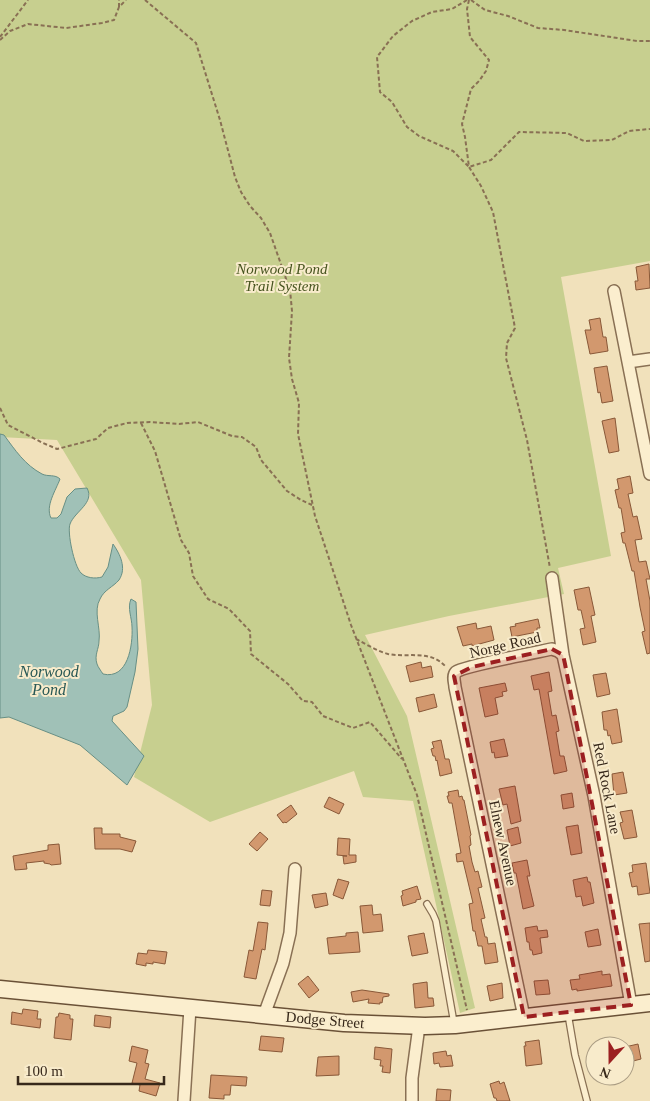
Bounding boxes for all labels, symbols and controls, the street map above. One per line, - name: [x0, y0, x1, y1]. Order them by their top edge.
- park label: Norwood Pond Trail System: [235, 261, 328, 294]
- street label: Norge Road: [468, 629, 543, 661]
- water label: Norwood Pond: [18, 663, 80, 698]
- street label: Red Rock Lane: [590, 741, 624, 836]
- street label: Elnew Avenue: [486, 799, 520, 887]
- street label: Dodge Street: [285, 1009, 366, 1031]
- north arrow: [585, 1036, 635, 1086]
- scale bar: [18, 1054, 164, 1086]
- text: 100 m: [25, 1063, 63, 1079]
- text: N: [598, 1064, 613, 1081]

